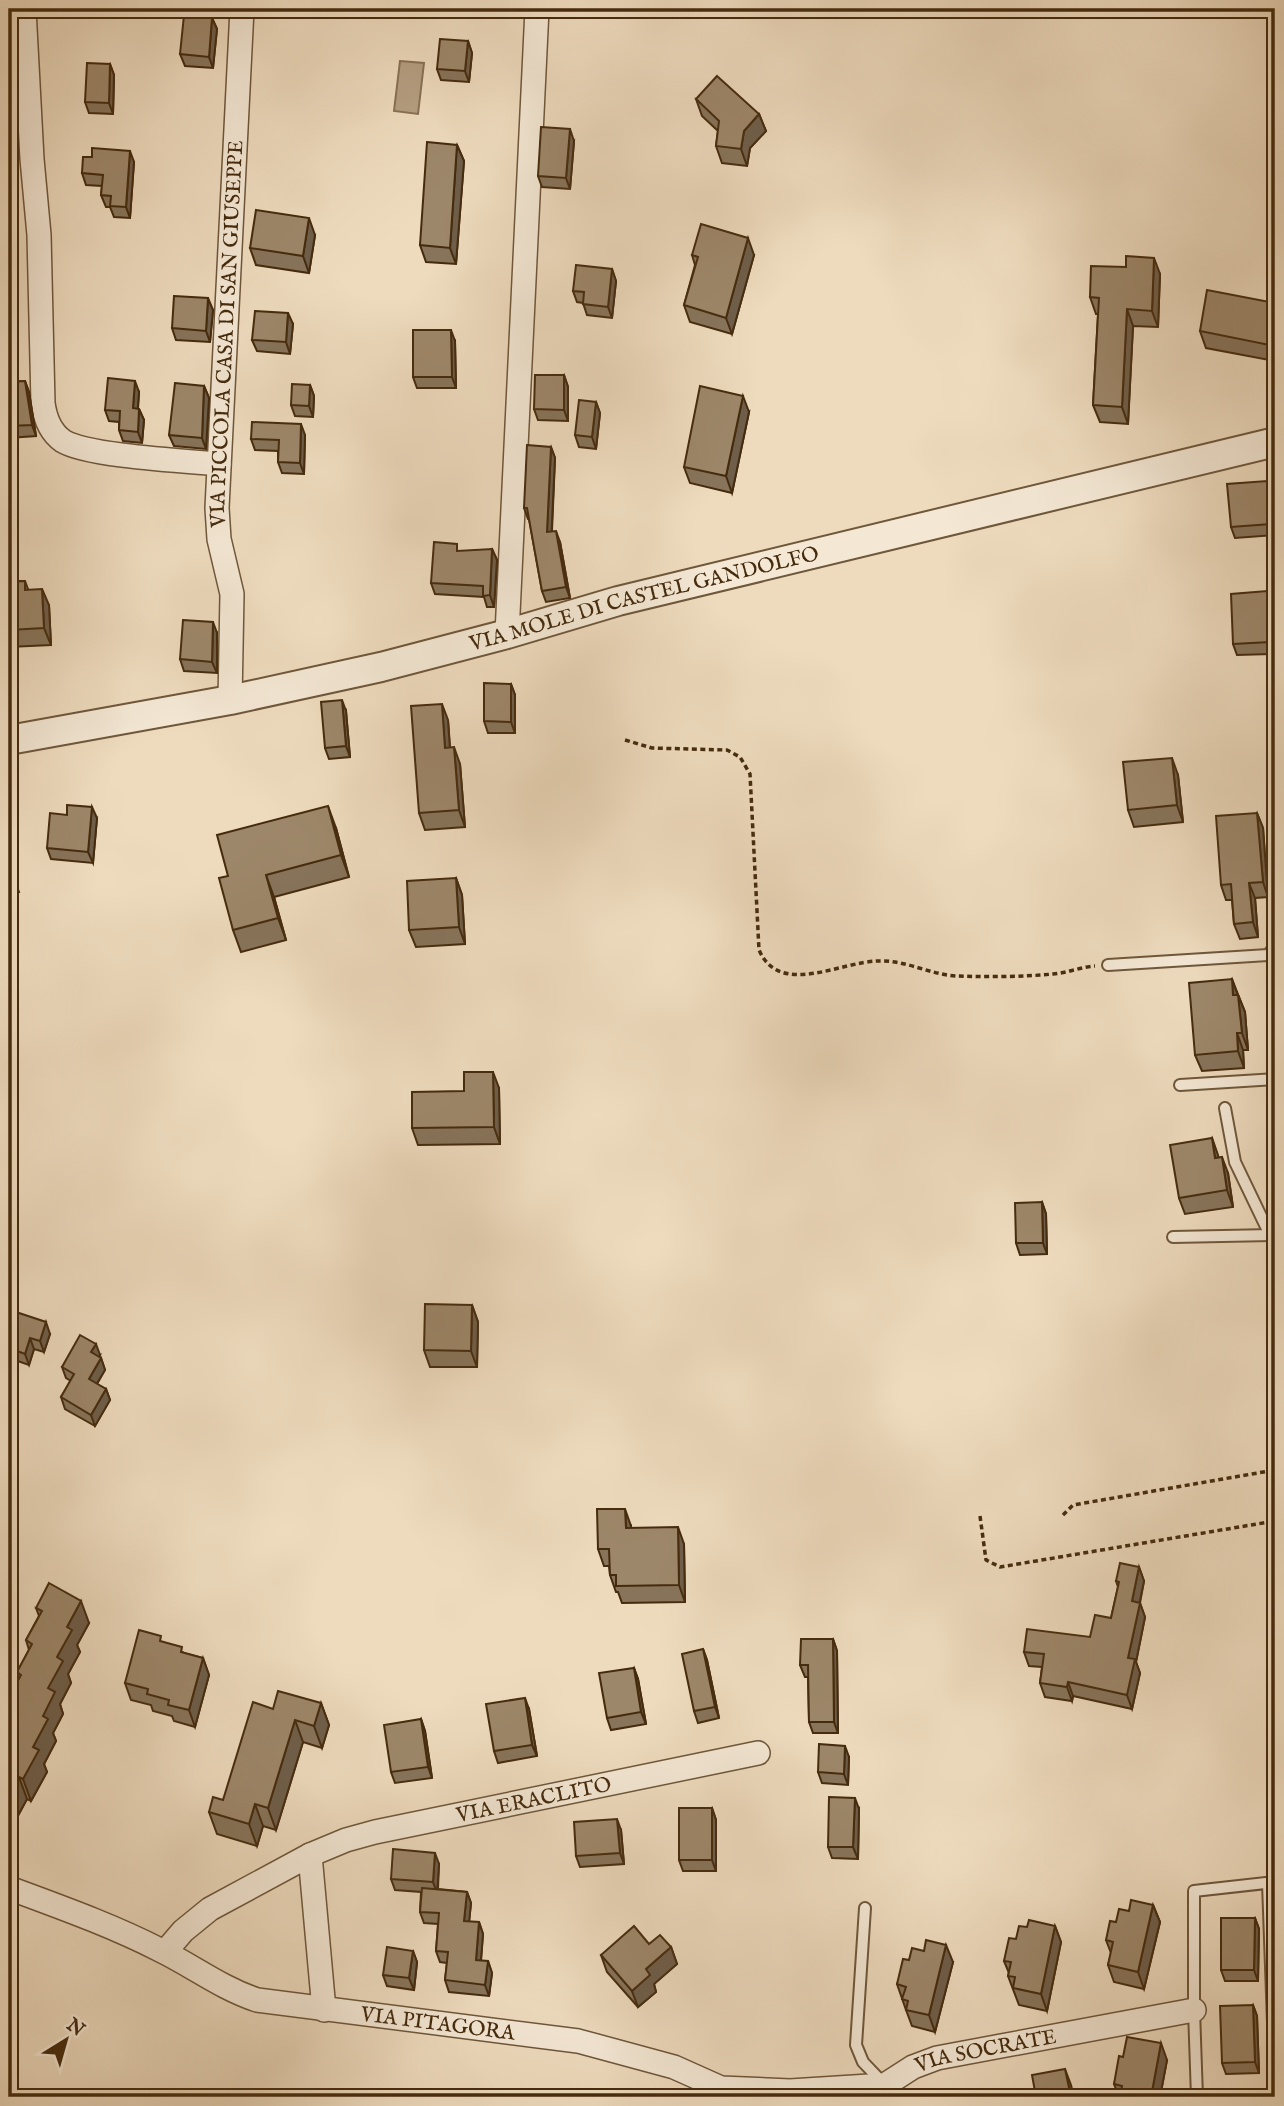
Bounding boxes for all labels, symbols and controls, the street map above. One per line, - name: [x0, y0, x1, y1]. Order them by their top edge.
- street label: VIA PICCOLA CASA DI SAN GIUSEPPE: [205, 140, 250, 529]
- street label: VIA MOLE DI CASTEL GANDOLFO: [466, 541, 822, 659]
- street label: VIA ERACLITO: [453, 1772, 614, 1830]
- street label: VIA PITAGORA: [358, 2001, 517, 2048]
- north arrow: [32, 2004, 102, 2074]
- text: N: [60, 2013, 89, 2043]
- street label: VIA SOCRATE: [910, 2024, 1059, 2080]

